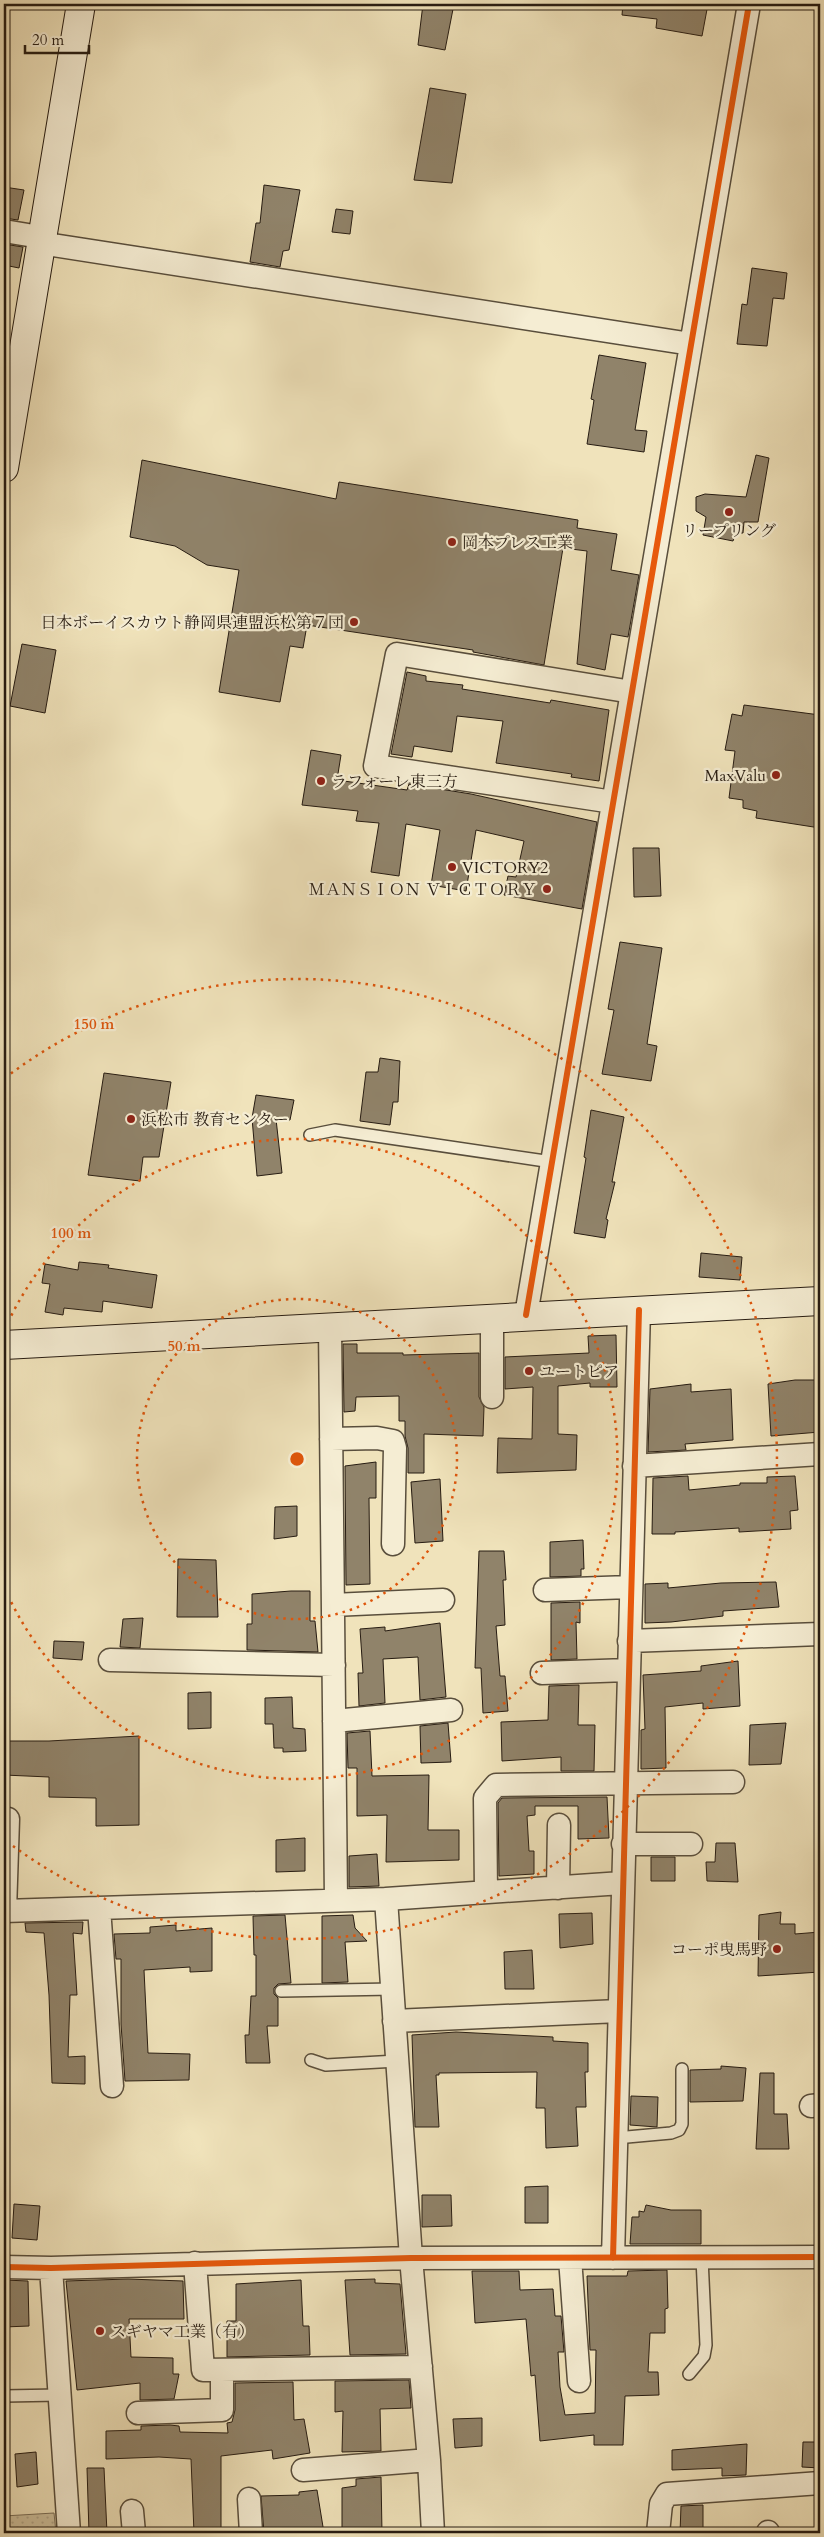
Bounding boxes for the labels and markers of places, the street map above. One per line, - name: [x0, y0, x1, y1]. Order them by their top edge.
- marker: リープリング: [723, 506, 735, 518]
- place label: リープリング: [682, 520, 776, 542]
- place label: 岡本プレス工業: [462, 532, 573, 554]
- marker: 岡本プレス工業: [446, 536, 458, 548]
- place label: 日本ボーイスカウト静岡県連盟浜松第７団: [40, 612, 344, 634]
- marker: 日本ボーイスカウト静岡県連盟浜松第７団: [348, 616, 360, 628]
- place label: MaxValu: [705, 765, 766, 787]
- marker: MaxValu: [770, 769, 782, 781]
- place label: ラフォーレ東三方: [331, 771, 458, 793]
- marker: ラフォーレ東三方: [315, 775, 327, 787]
- place label: VICTORY2: [462, 857, 548, 879]
- marker: VICTORY2: [446, 861, 458, 873]
- place label: ＭＡＮＳＩＯＮ ＶＩＣＴＯＲＹ: [309, 879, 537, 901]
- marker: ＭＡＮＳＩＯＮ ＶＩＣＴＯＲＹ: [541, 883, 553, 895]
- place label: 浜松市 教育センター: [141, 1109, 289, 1131]
- marker: 浜松市 教育センター: [125, 1113, 137, 1125]
- place label: ユートピア: [539, 1361, 619, 1383]
- marker: ユートピア: [523, 1365, 535, 1377]
- centre of rings: [288, 1450, 306, 1468]
- place label: コーポ曳馬野: [671, 1939, 767, 1961]
- marker: コーポ曳馬野: [771, 1943, 783, 1955]
- place label: スギヤマ工業（有）: [110, 2321, 254, 2343]
- marker: スギヤマ工業（有）: [94, 2325, 106, 2337]

